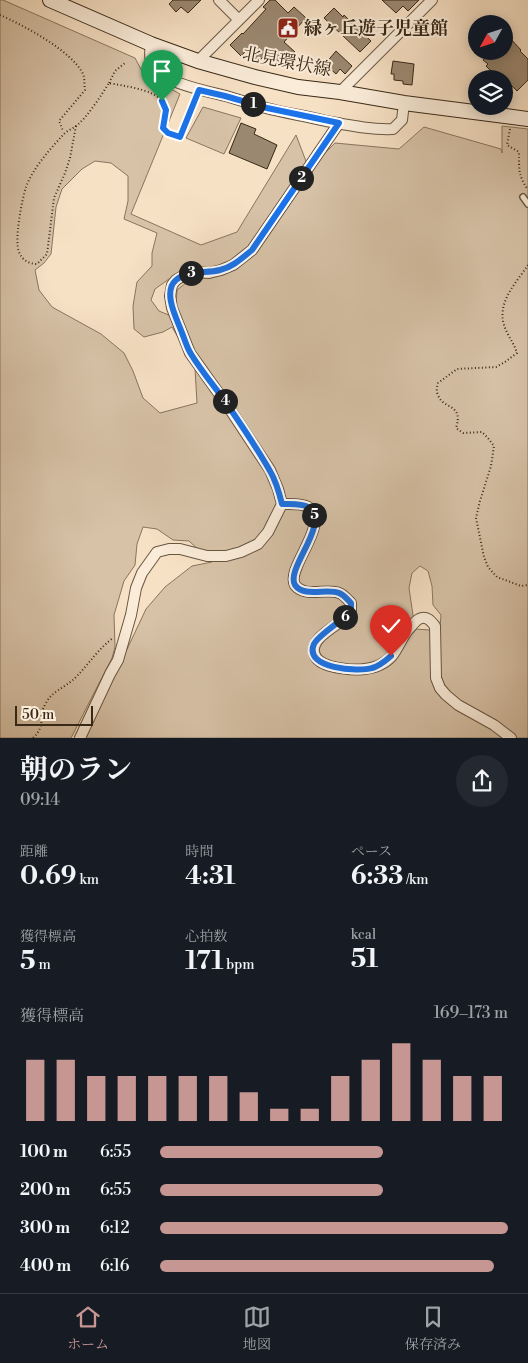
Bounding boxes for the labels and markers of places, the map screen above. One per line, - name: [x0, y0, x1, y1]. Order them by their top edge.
- public building icon: 緑ヶ丘遊子児童館: [276, 16, 300, 40]
- place label: 緑ヶ丘遊子児童館: [304, 17, 448, 40]
- pin: [141, 50, 183, 101]
- pin: 1: [240, 92, 266, 116]
- pin: 2: [288, 166, 314, 190]
- pin: 3: [178, 260, 204, 286]
- pin: 4: [212, 388, 238, 414]
- pin: 5: [302, 502, 326, 528]
- pin: 6: [332, 604, 358, 630]
- pin: [370, 605, 412, 656]

